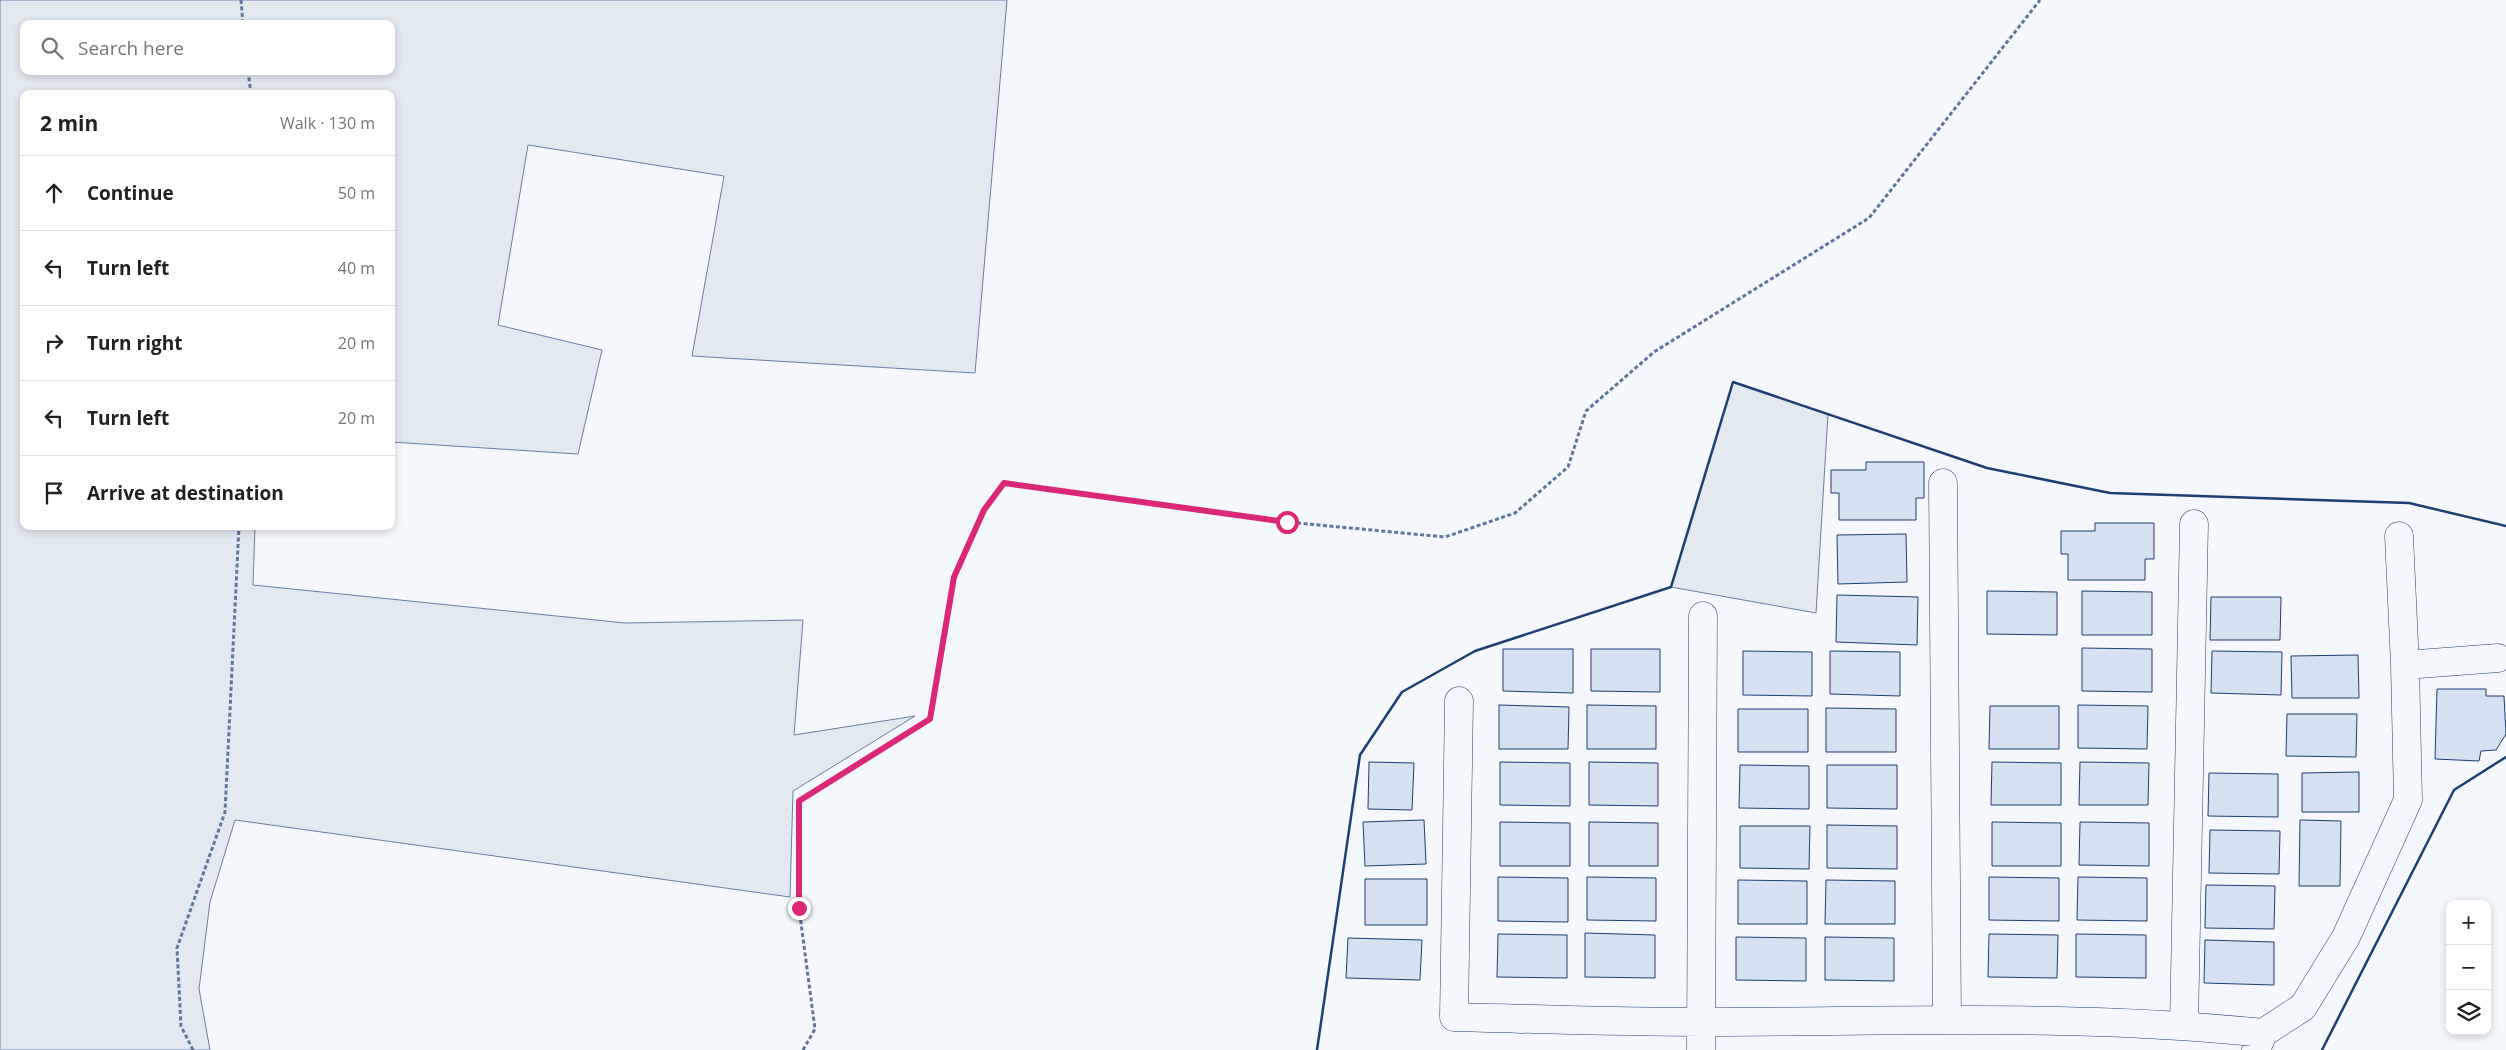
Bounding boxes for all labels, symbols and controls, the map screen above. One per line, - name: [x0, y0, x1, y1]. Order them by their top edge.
- search box: [20, 20, 395, 75]
- icon: search: [38, 34, 66, 62]
- text: Search here: [78, 35, 184, 61]
- text: 2 min: [40, 109, 98, 137]
- text: Walk · 130 m: [280, 112, 375, 134]
- icon: ahead: [40, 179, 68, 207]
- text: Continue: [87, 180, 174, 206]
- text: 50 m: [338, 182, 375, 204]
- icon: left: [40, 254, 68, 282]
- text: Turn left: [87, 255, 169, 281]
- text: 40 m: [338, 257, 375, 279]
- icon: right: [40, 329, 68, 357]
- text: Turn right: [87, 330, 182, 356]
- text: 20 m: [338, 332, 375, 354]
- icon: left: [40, 404, 68, 432]
- text: Turn left: [87, 405, 169, 431]
- text: 20 m: [338, 407, 375, 429]
- icon: arrive: [40, 479, 68, 507]
- text: Arrive at destination: [87, 480, 284, 506]
- route start: [1276, 511, 1299, 534]
- route end: [788, 897, 811, 920]
- map controls: [2446, 900, 2491, 1035]
- button: +: [2446, 900, 2491, 945]
- button: −: [2446, 945, 2491, 990]
- button: layers: [2446, 990, 2491, 1035]

